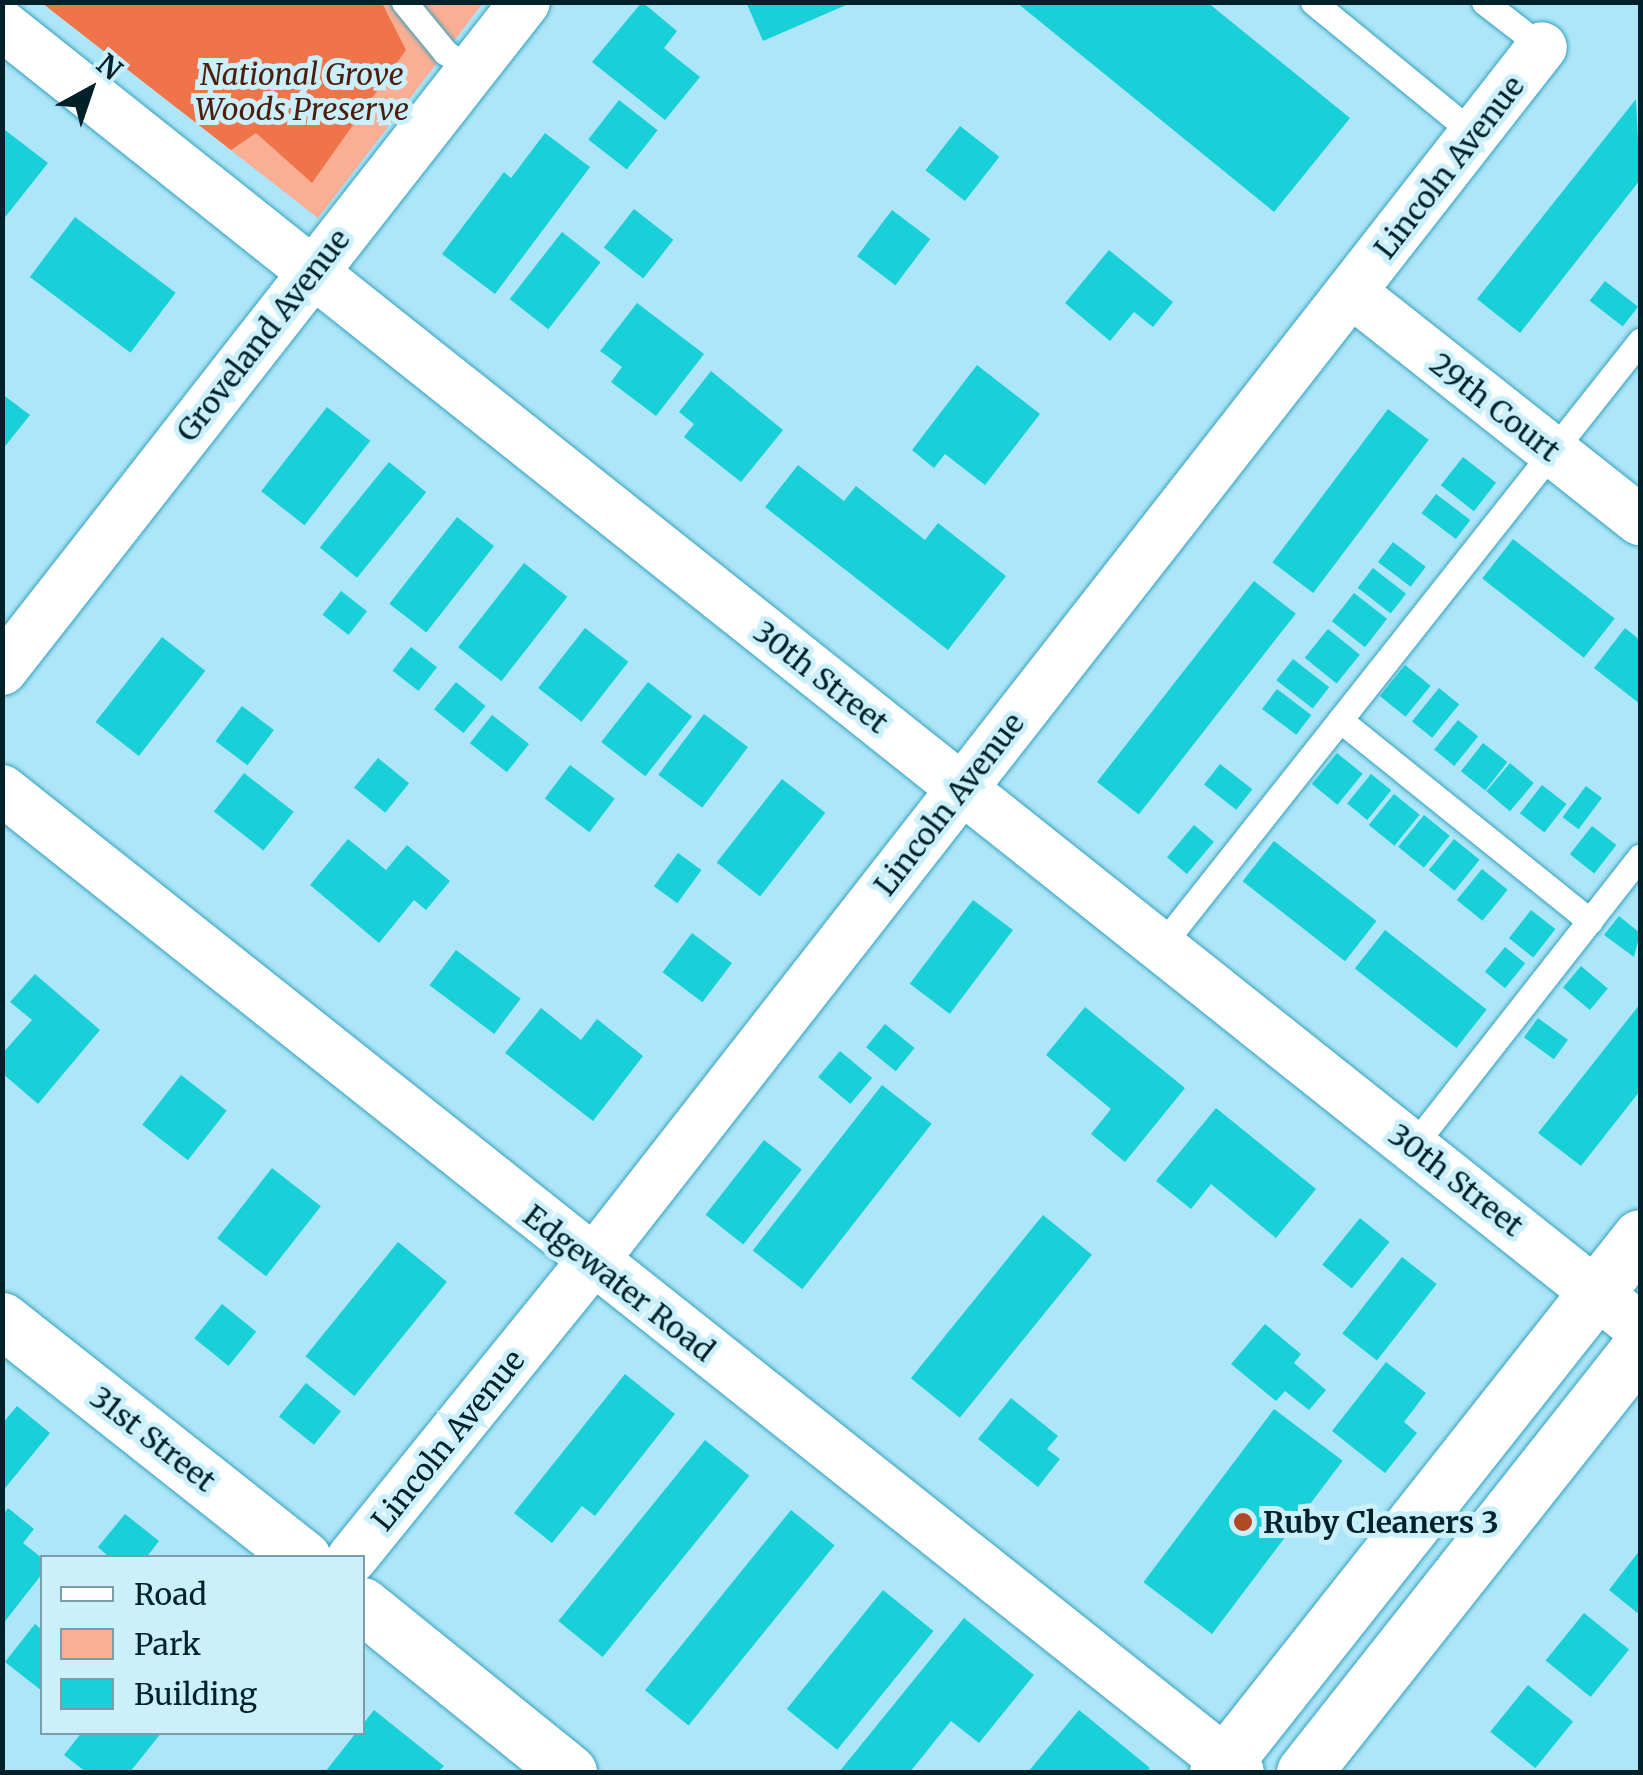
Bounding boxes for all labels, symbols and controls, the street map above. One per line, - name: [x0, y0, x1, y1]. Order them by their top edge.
- north arrow: [40, 40, 140, 140]
- text: N: [89, 46, 129, 88]
- park label: National Grove Woods Preserve: [195, 56, 409, 126]
- street label: Lincoln Avenue: [1367, 69, 1531, 265]
- street label: Groveland Avenue: [169, 222, 357, 448]
- street label: 29th Court: [1423, 345, 1567, 469]
- street label: 30th Street: [747, 613, 895, 741]
- street label: Lincoln Avenue: [867, 706, 1031, 902]
- street label: 30th Street: [1382, 1116, 1530, 1244]
- street label: Edgewater Road: [516, 1197, 722, 1369]
- street label: Lincoln Avenue: [364, 1343, 532, 1537]
- street label: 31st Street: [83, 1379, 223, 1499]
- place label: Ruby Cleaners 3: [1263, 1504, 1499, 1540]
- marker: Ruby Cleaners 3: [1232, 1511, 1254, 1533]
- legend: [40, 1555, 365, 1735]
- text: Road: [134, 1575, 207, 1613]
- text: Park: [134, 1625, 201, 1663]
- text: Building: [134, 1675, 257, 1713]

